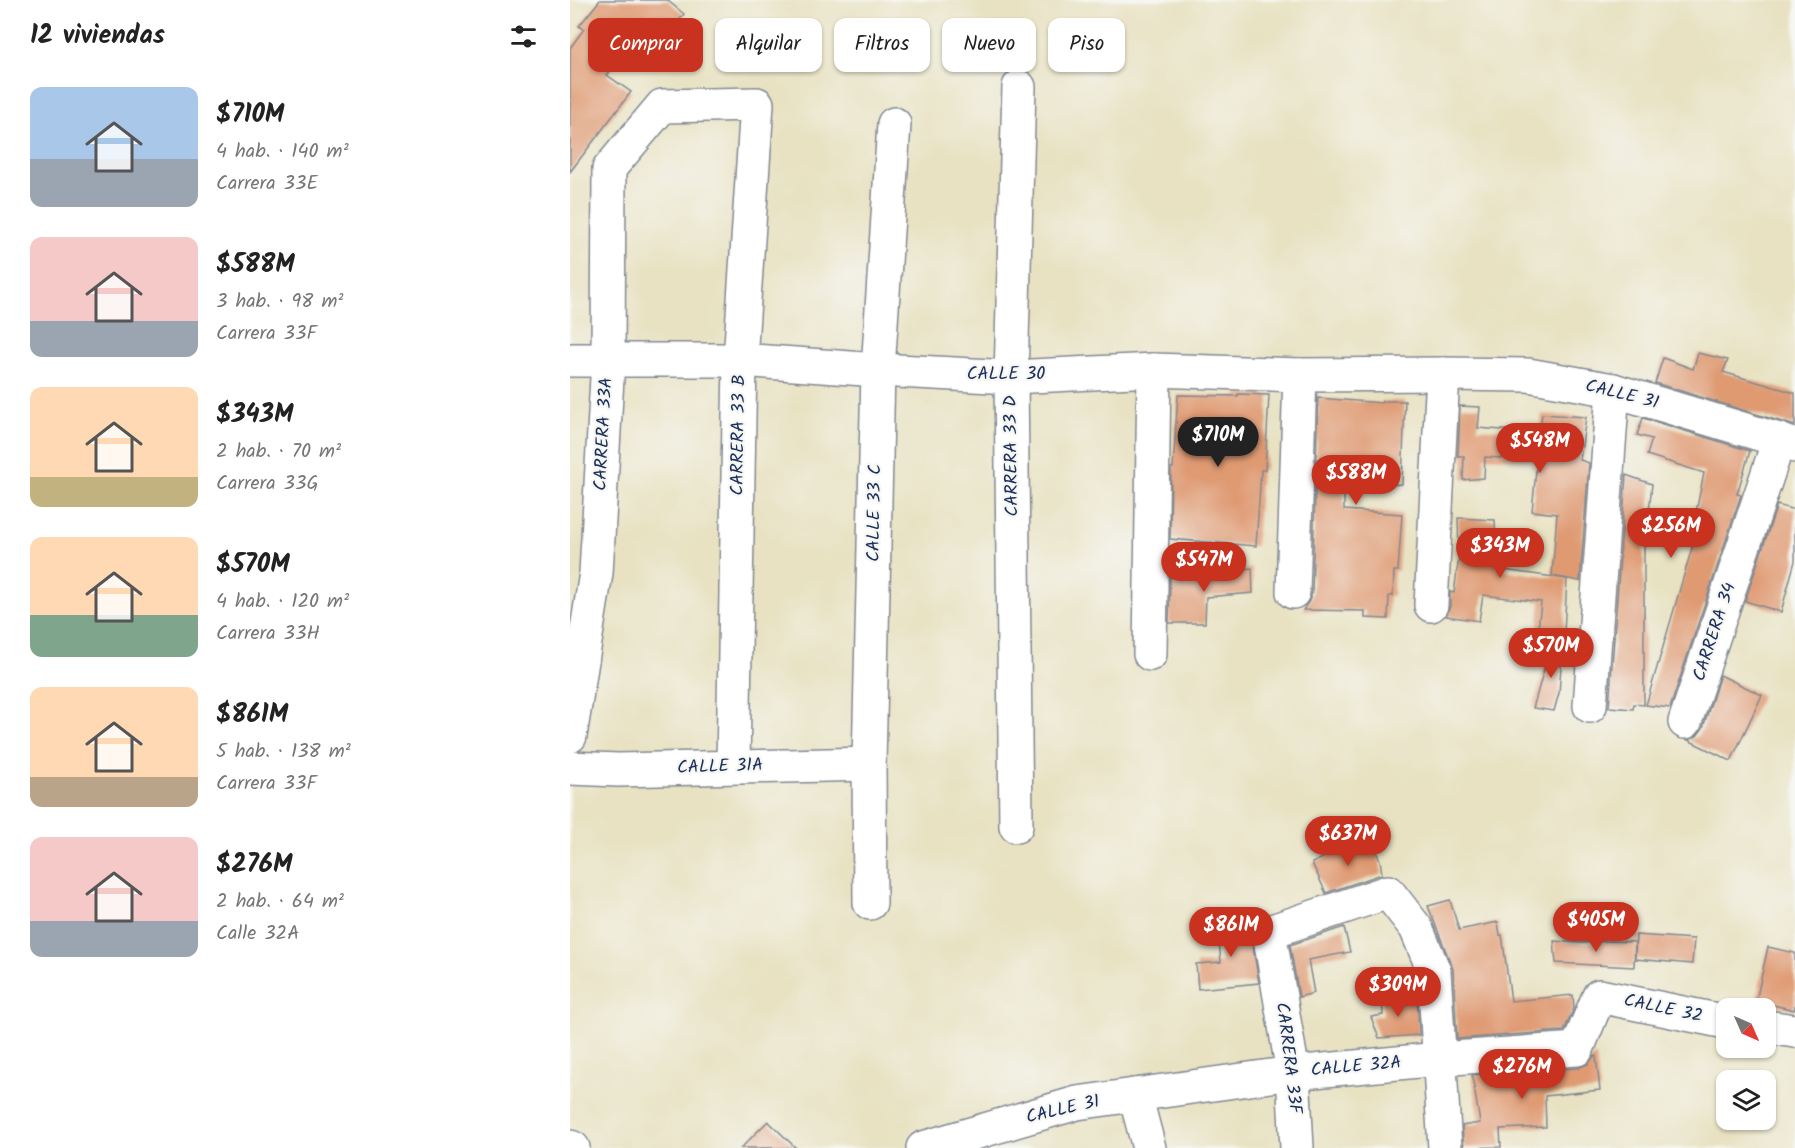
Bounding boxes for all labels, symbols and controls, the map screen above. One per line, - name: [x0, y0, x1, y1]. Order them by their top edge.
- text: 12 viviendas: [30, 15, 165, 57]
- chip: Comprar: [588, 18, 703, 72]
- chip: Alquilar: [715, 18, 822, 72]
- chip: Filtros: [834, 18, 930, 72]
- chip: Nuevo: [942, 18, 1036, 72]
- chip: Piso: [1048, 18, 1125, 72]
- icon: filters: [507, 20, 540, 53]
- text: $710M: [216, 94, 285, 136]
- icon: home: [78, 111, 150, 183]
- text: 4 hab. · 140 m²: [216, 136, 349, 168]
- text: Carrera 33E: [216, 168, 318, 200]
- text: $588M: [216, 244, 295, 286]
- icon: home: [78, 261, 150, 333]
- text: 3 hab. · 98 m²: [216, 286, 343, 318]
- text: Carrera 33F: [216, 318, 317, 350]
- street label: CALLE 30: [967, 360, 1045, 389]
- street label: CALLE 31: [1582, 372, 1662, 418]
- street label: CARRERA 33 B: [723, 374, 755, 496]
- street label: CARRERA 33A: [587, 377, 621, 491]
- text: $343M: [216, 394, 294, 436]
- street label: CARRERA 33 D: [996, 395, 1028, 517]
- icon: home: [78, 411, 150, 483]
- pin: $710M: [1176, 417, 1260, 468]
- text: $710M: [1192, 420, 1244, 452]
- pin: $548M: [1498, 423, 1582, 474]
- text: $548M: [1510, 426, 1570, 458]
- text: 2 hab. · 70 m²: [216, 436, 341, 468]
- pin: $588M: [1314, 455, 1398, 506]
- text: $588M: [1326, 458, 1386, 490]
- street label: CALLE 33 C: [860, 464, 890, 562]
- text: Carrera 33G: [216, 468, 319, 500]
- pin: $256M: [1629, 508, 1713, 559]
- text: $256M: [1641, 511, 1701, 543]
- pin: $343M: [1458, 528, 1542, 579]
- text: $343M: [1470, 531, 1530, 563]
- pin: $547M: [1162, 542, 1246, 593]
- text: $570M: [216, 544, 290, 586]
- text: $547M: [1175, 545, 1233, 577]
- icon: home: [78, 561, 150, 633]
- street label: CARRERA 34: [1685, 579, 1745, 685]
- text: 4 hab. · 120 m²: [216, 586, 349, 618]
- text: Carrera 33H: [216, 618, 320, 650]
- pin: $570M: [1509, 628, 1593, 679]
- text: $570M: [1523, 631, 1579, 663]
- text: $861M: [216, 694, 288, 736]
- icon: home: [78, 711, 150, 783]
- text: 5 hab. · 138 m²: [216, 736, 351, 768]
- street label: CALLE 31A: [677, 751, 764, 783]
- text: Carrera 33F: [216, 768, 317, 800]
- pin: $637M: [1306, 816, 1390, 867]
- text: $637M: [1319, 819, 1377, 851]
- text: $276M: [216, 844, 293, 886]
- icon: home: [78, 861, 150, 933]
- text: 2 hab. · 64 m²: [216, 886, 344, 918]
- pin: $405M: [1554, 902, 1638, 953]
- text: $405M: [1567, 905, 1625, 937]
- pin: $861M: [1189, 907, 1273, 958]
- text: $861M: [1203, 910, 1259, 942]
- text: Calle 32A: [216, 918, 299, 950]
- pin: $309M: [1356, 967, 1440, 1018]
- text: $309M: [1369, 970, 1427, 1002]
- street label: CALLE 32: [1621, 987, 1705, 1031]
- north arrow: [1716, 998, 1776, 1058]
- map controls: [1716, 998, 1776, 1130]
- street label: CARRERA 33F: [1267, 1001, 1309, 1117]
- street label: CALLE 32A: [1310, 1049, 1403, 1085]
- pin: $276M: [1480, 1049, 1564, 1100]
- text: $276M: [1493, 1052, 1551, 1084]
- button: layers: [1716, 1070, 1776, 1130]
- street label: CALLE 31: [1023, 1087, 1103, 1133]

